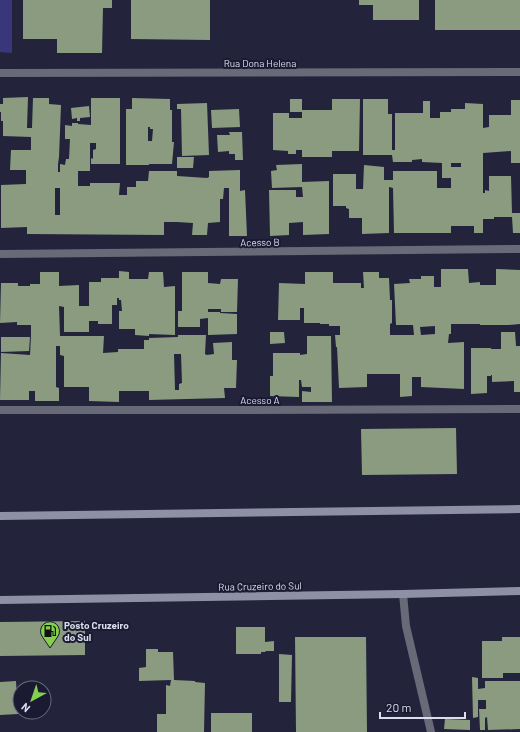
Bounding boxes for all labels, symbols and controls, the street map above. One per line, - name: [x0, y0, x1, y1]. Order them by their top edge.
- street label: Rua Dona Helena: [224, 57, 296, 69]
- street label: Acesso B: [240, 236, 280, 248]
- street label: Acesso A: [240, 394, 280, 406]
- street label: Rua Cruzeiro do Sul: [218, 579, 302, 593]
- place label: Posto Cruzeiro do Sul: [64, 619, 129, 643]
- fuel station icon: Posto Cruzeiro do Sul: [39, 620, 61, 648]
- north arrow: [12, 680, 52, 720]
- scale bar: [380, 694, 465, 720]
- text: 20 m: [386, 700, 412, 714]
- text: N: [18, 701, 32, 715]

